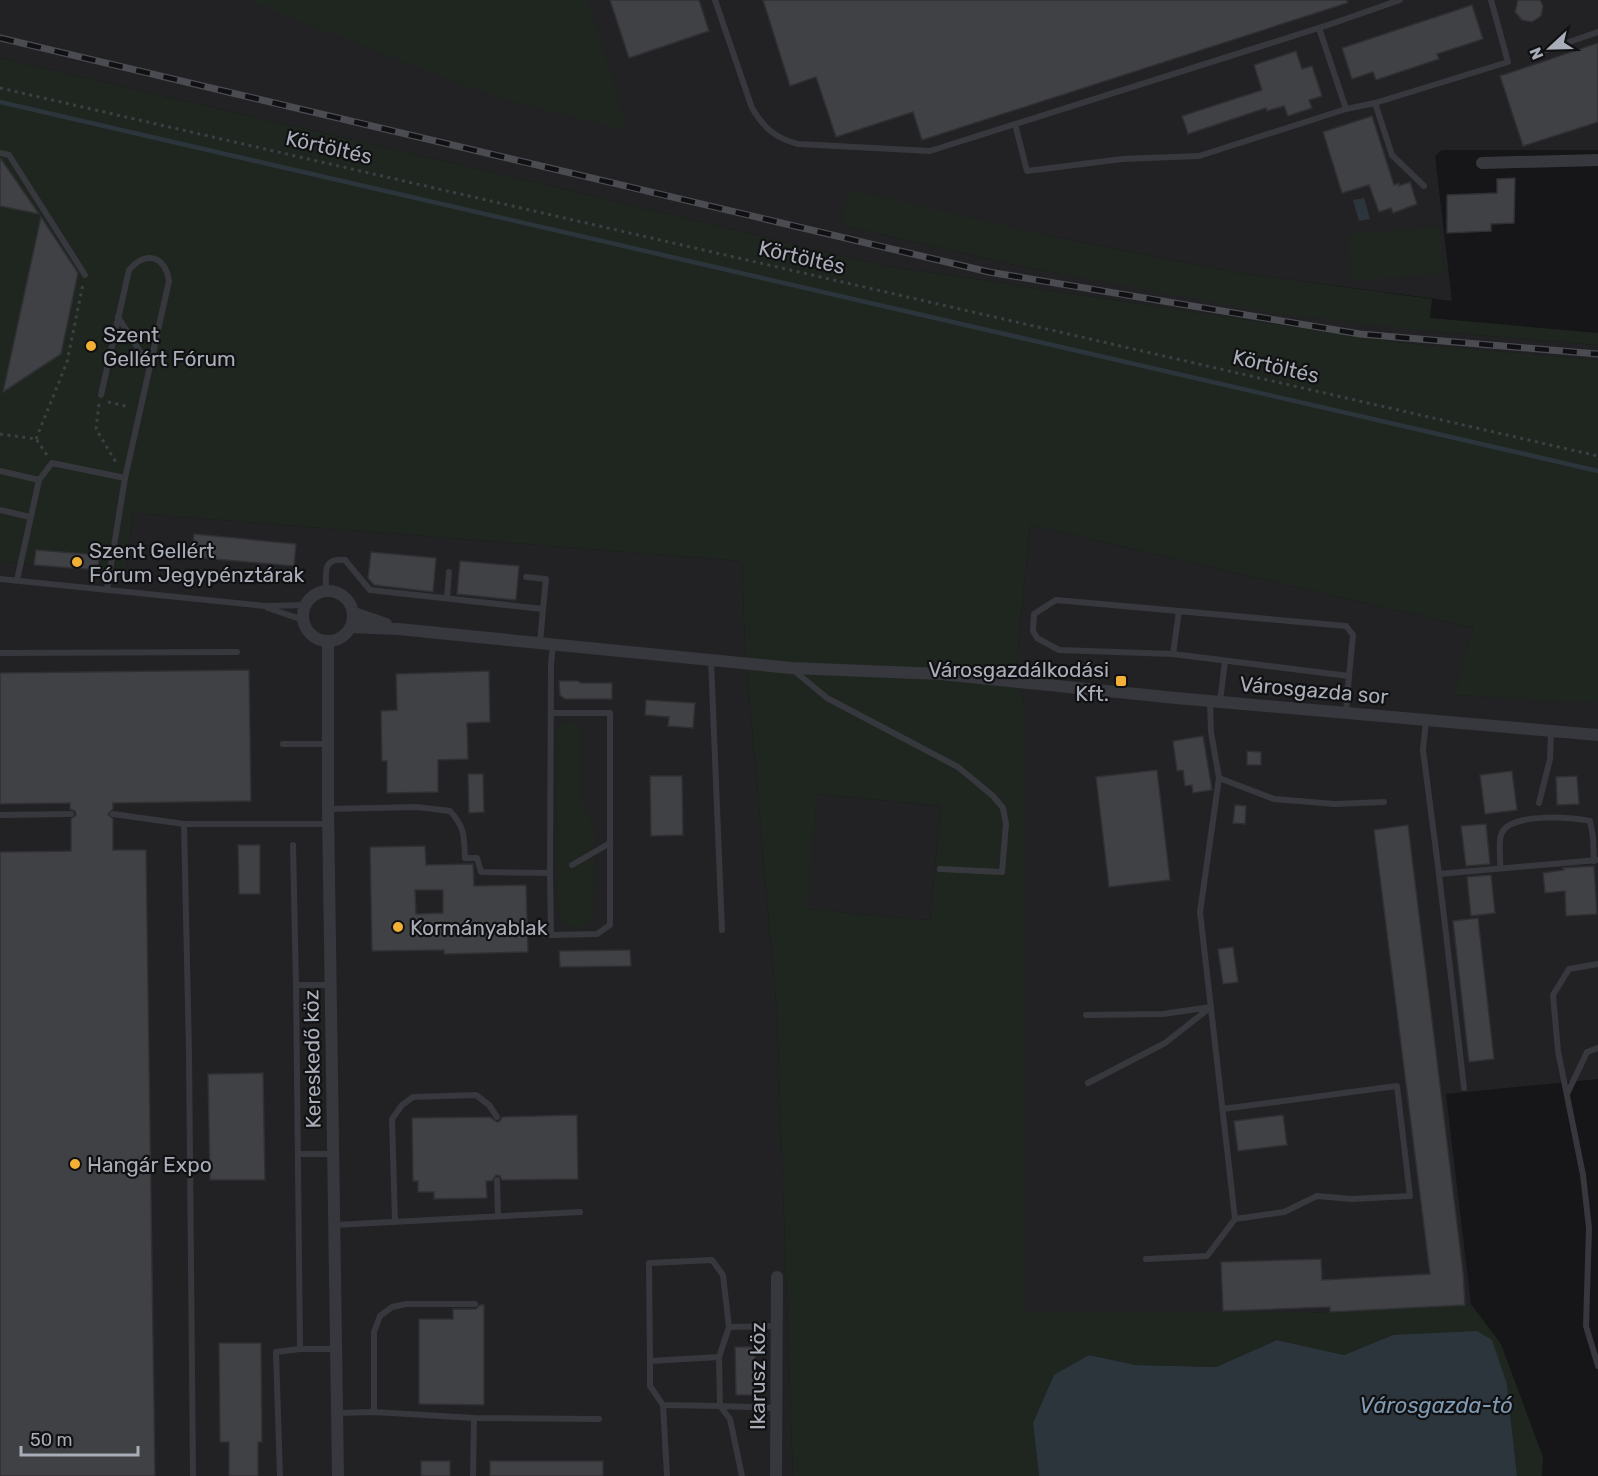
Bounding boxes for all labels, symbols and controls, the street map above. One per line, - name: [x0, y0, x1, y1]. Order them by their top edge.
- north arrow: [1520, 18, 1580, 78]
- text: N: [1526, 45, 1548, 62]
- street label: Körtöltés: [283, 125, 375, 169]
- street label: Körtöltés: [756, 235, 848, 279]
- place label: Szent Gellért Fórum: [103, 322, 236, 371]
- marker: Szent Gellért Fórum: [84, 339, 98, 353]
- street label: Körtöltés: [1230, 344, 1322, 388]
- place label: Szent Gellért Fórum Jegypénztárak: [89, 538, 305, 587]
- marker: Szent Gellért Fórum Jegypénztárak: [70, 555, 84, 569]
- place label: Városgazdálkodási Kft.: [928, 657, 1109, 706]
- street label: Városgazda sor: [1238, 671, 1390, 709]
- marker: Városgazdálkodási Kft.: [1114, 674, 1128, 688]
- place label: Kormányablak: [410, 915, 548, 940]
- marker: Kormányablak: [391, 920, 405, 934]
- street label: Kereskedő köz: [298, 989, 326, 1129]
- place label: Hangár Expo: [87, 1152, 212, 1177]
- marker: Hangár Expo: [68, 1157, 82, 1171]
- street label: Ikarusz köz: [745, 1322, 770, 1430]
- water label: Városgazda-tó: [1359, 1392, 1513, 1419]
- scale bar: [21, 1419, 138, 1457]
- text: 50 m: [30, 1429, 73, 1451]

